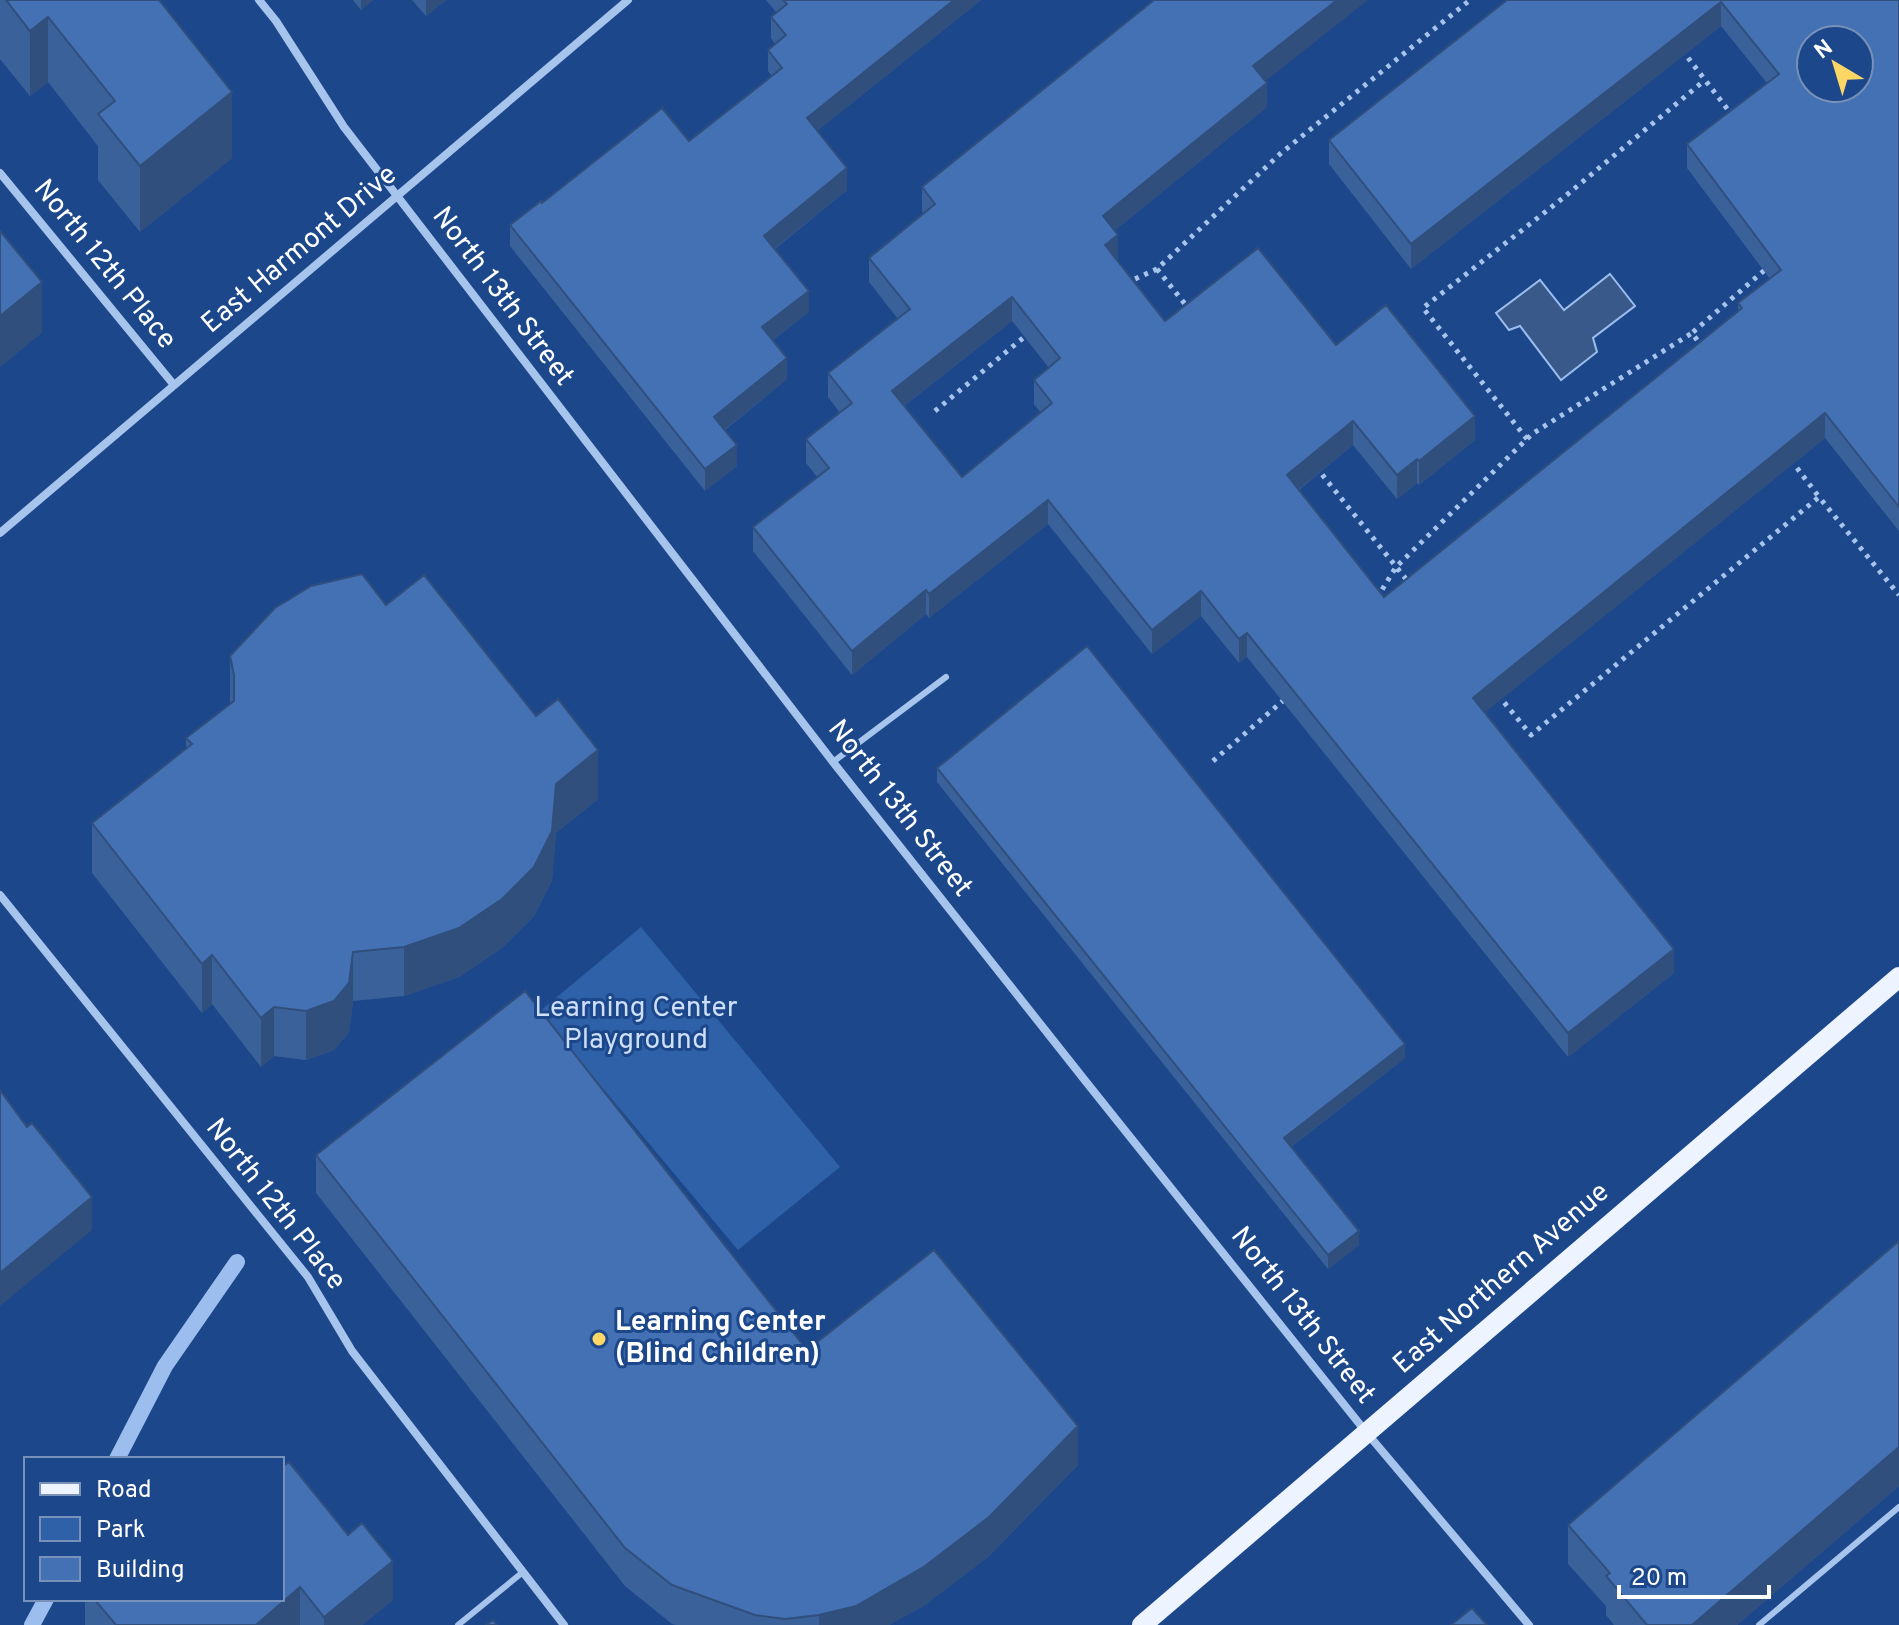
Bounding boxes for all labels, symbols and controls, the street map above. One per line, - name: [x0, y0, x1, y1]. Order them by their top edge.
- north arrow: [1795, 24, 1875, 104]
- text: N: [1810, 35, 1839, 66]
- street label: East Harmont Drive: [195, 158, 405, 342]
- street label: North 12th Place: [24, 173, 184, 357]
- street label: North 13th Street: [423, 200, 581, 394]
- street label: North 13th Street: [819, 713, 979, 905]
- park label: Learning Center Playground: [534, 991, 738, 1059]
- street label: North 12th Place: [197, 1112, 353, 1298]
- street label: East Northern Avenue: [1386, 1175, 1618, 1383]
- street label: North 13th Street: [1222, 1220, 1382, 1412]
- place label: Learning Center (Blind Children): [615, 1305, 826, 1373]
- marker: Learning Center (Blind Children): [590, 1330, 608, 1348]
- legend: [24, 1457, 284, 1601]
- text: Road: [96, 1476, 152, 1506]
- text: Park: [96, 1516, 146, 1546]
- scale bar: [1619, 1549, 1769, 1599]
- text: Building: [96, 1556, 185, 1586]
- text: 20 m: [1631, 1564, 1687, 1594]

